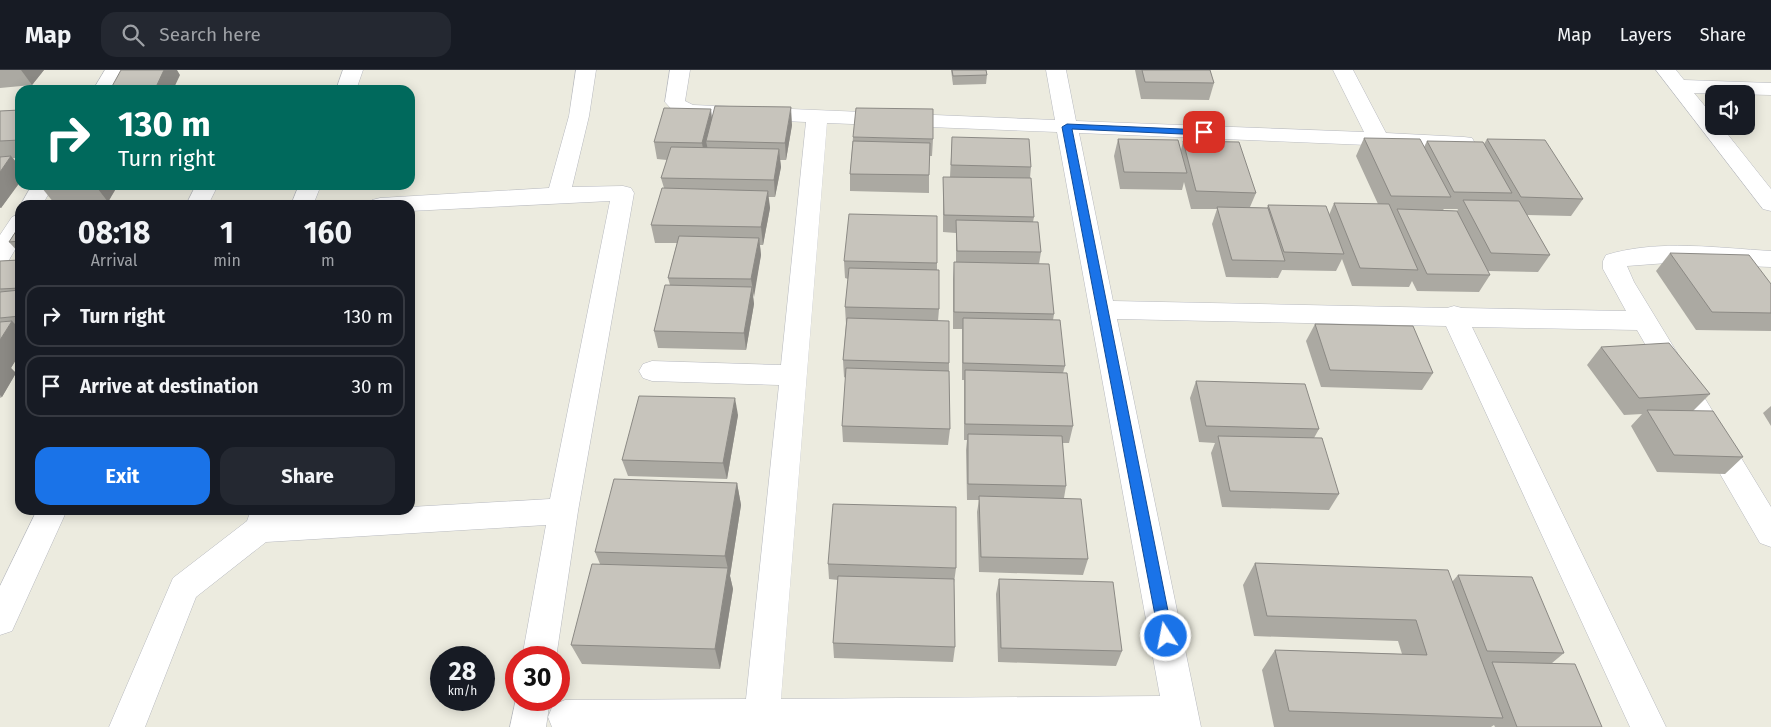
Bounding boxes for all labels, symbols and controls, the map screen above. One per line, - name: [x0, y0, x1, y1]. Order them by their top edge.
- search box: [101, 12, 451, 57]
- text: Map: [25, 21, 71, 49]
- icon: search: [119, 21, 147, 49]
- text: Search here: [159, 23, 261, 46]
- text: Map: [1557, 24, 1592, 46]
- text: Layers: [1620, 24, 1672, 46]
- text: Share: [1700, 24, 1746, 46]
- map controls: [1705, 85, 1755, 135]
- button: sound: [1705, 85, 1755, 135]
- text: 130 m: [118, 103, 211, 145]
- icon: right: [35, 105, 100, 170]
- pin: [1183, 111, 1225, 153]
- icon: arrive: [1190, 118, 1218, 146]
- text: Turn right: [118, 145, 215, 172]
- text: 08:18: [78, 215, 150, 251]
- text: 1: [220, 215, 234, 251]
- text: 160: [304, 215, 352, 251]
- text: Arrival: [91, 251, 138, 270]
- text: min: [213, 251, 241, 270]
- text: m: [321, 251, 335, 270]
- icon: right: [37, 302, 65, 330]
- text: Turn right: [80, 305, 165, 328]
- text: 130 m: [343, 305, 393, 328]
- icon: arrive: [37, 372, 65, 400]
- text: Arrive at destination: [80, 375, 259, 398]
- text: 30 m: [352, 375, 393, 398]
- button: Exit: [35, 447, 210, 505]
- button: Share: [220, 447, 395, 505]
- position arrow: [1139, 609, 1191, 661]
- speed limit sign: 30: [505, 646, 570, 711]
- text: 28: [449, 657, 476, 687]
- text: km/h: [448, 684, 477, 698]

